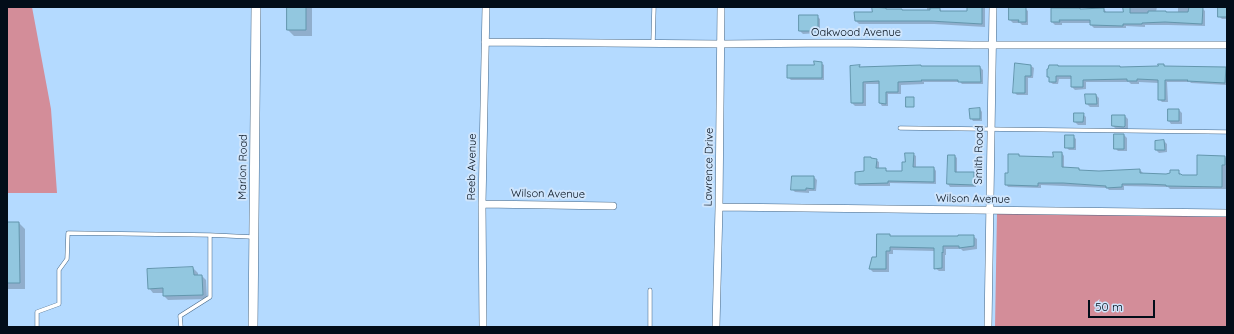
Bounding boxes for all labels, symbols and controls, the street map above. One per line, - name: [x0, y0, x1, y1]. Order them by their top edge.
- street label: Oakwood Avenue: [811, 26, 901, 40]
- street label: Smith Road: [972, 125, 986, 185]
- street label: Lawrence Drive: [702, 128, 716, 206]
- street label: Reeb Avenue: [465, 133, 479, 201]
- street label: Marion Road: [236, 134, 250, 200]
- street label: Wilson Avenue: [511, 187, 585, 201]
- street label: Wilson Avenue: [936, 192, 1010, 206]
- scale bar: [1090, 292, 1157, 318]
- text: 50 m: [1095, 299, 1123, 314]

